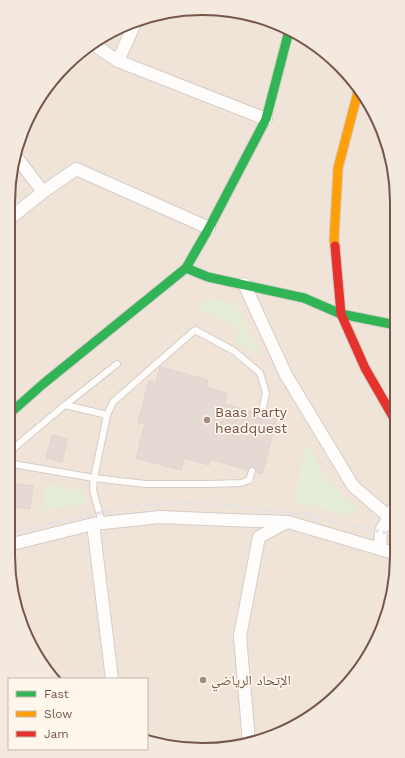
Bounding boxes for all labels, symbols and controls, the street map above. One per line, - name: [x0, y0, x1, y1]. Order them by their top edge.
- place label: Baas Party headquest: [215, 404, 288, 436]
- marker: Baas Party headquest: [202, 415, 212, 425]
- place label: الإتحاد الرياضي: [211, 672, 291, 692]
- marker: الإتحاد الرياضي: [198, 675, 208, 685]
- legend: [8, 678, 148, 750]
- text: Fast: [44, 687, 69, 701]
- text: Slow: [44, 707, 72, 721]
- text: Jam: [44, 727, 69, 741]

